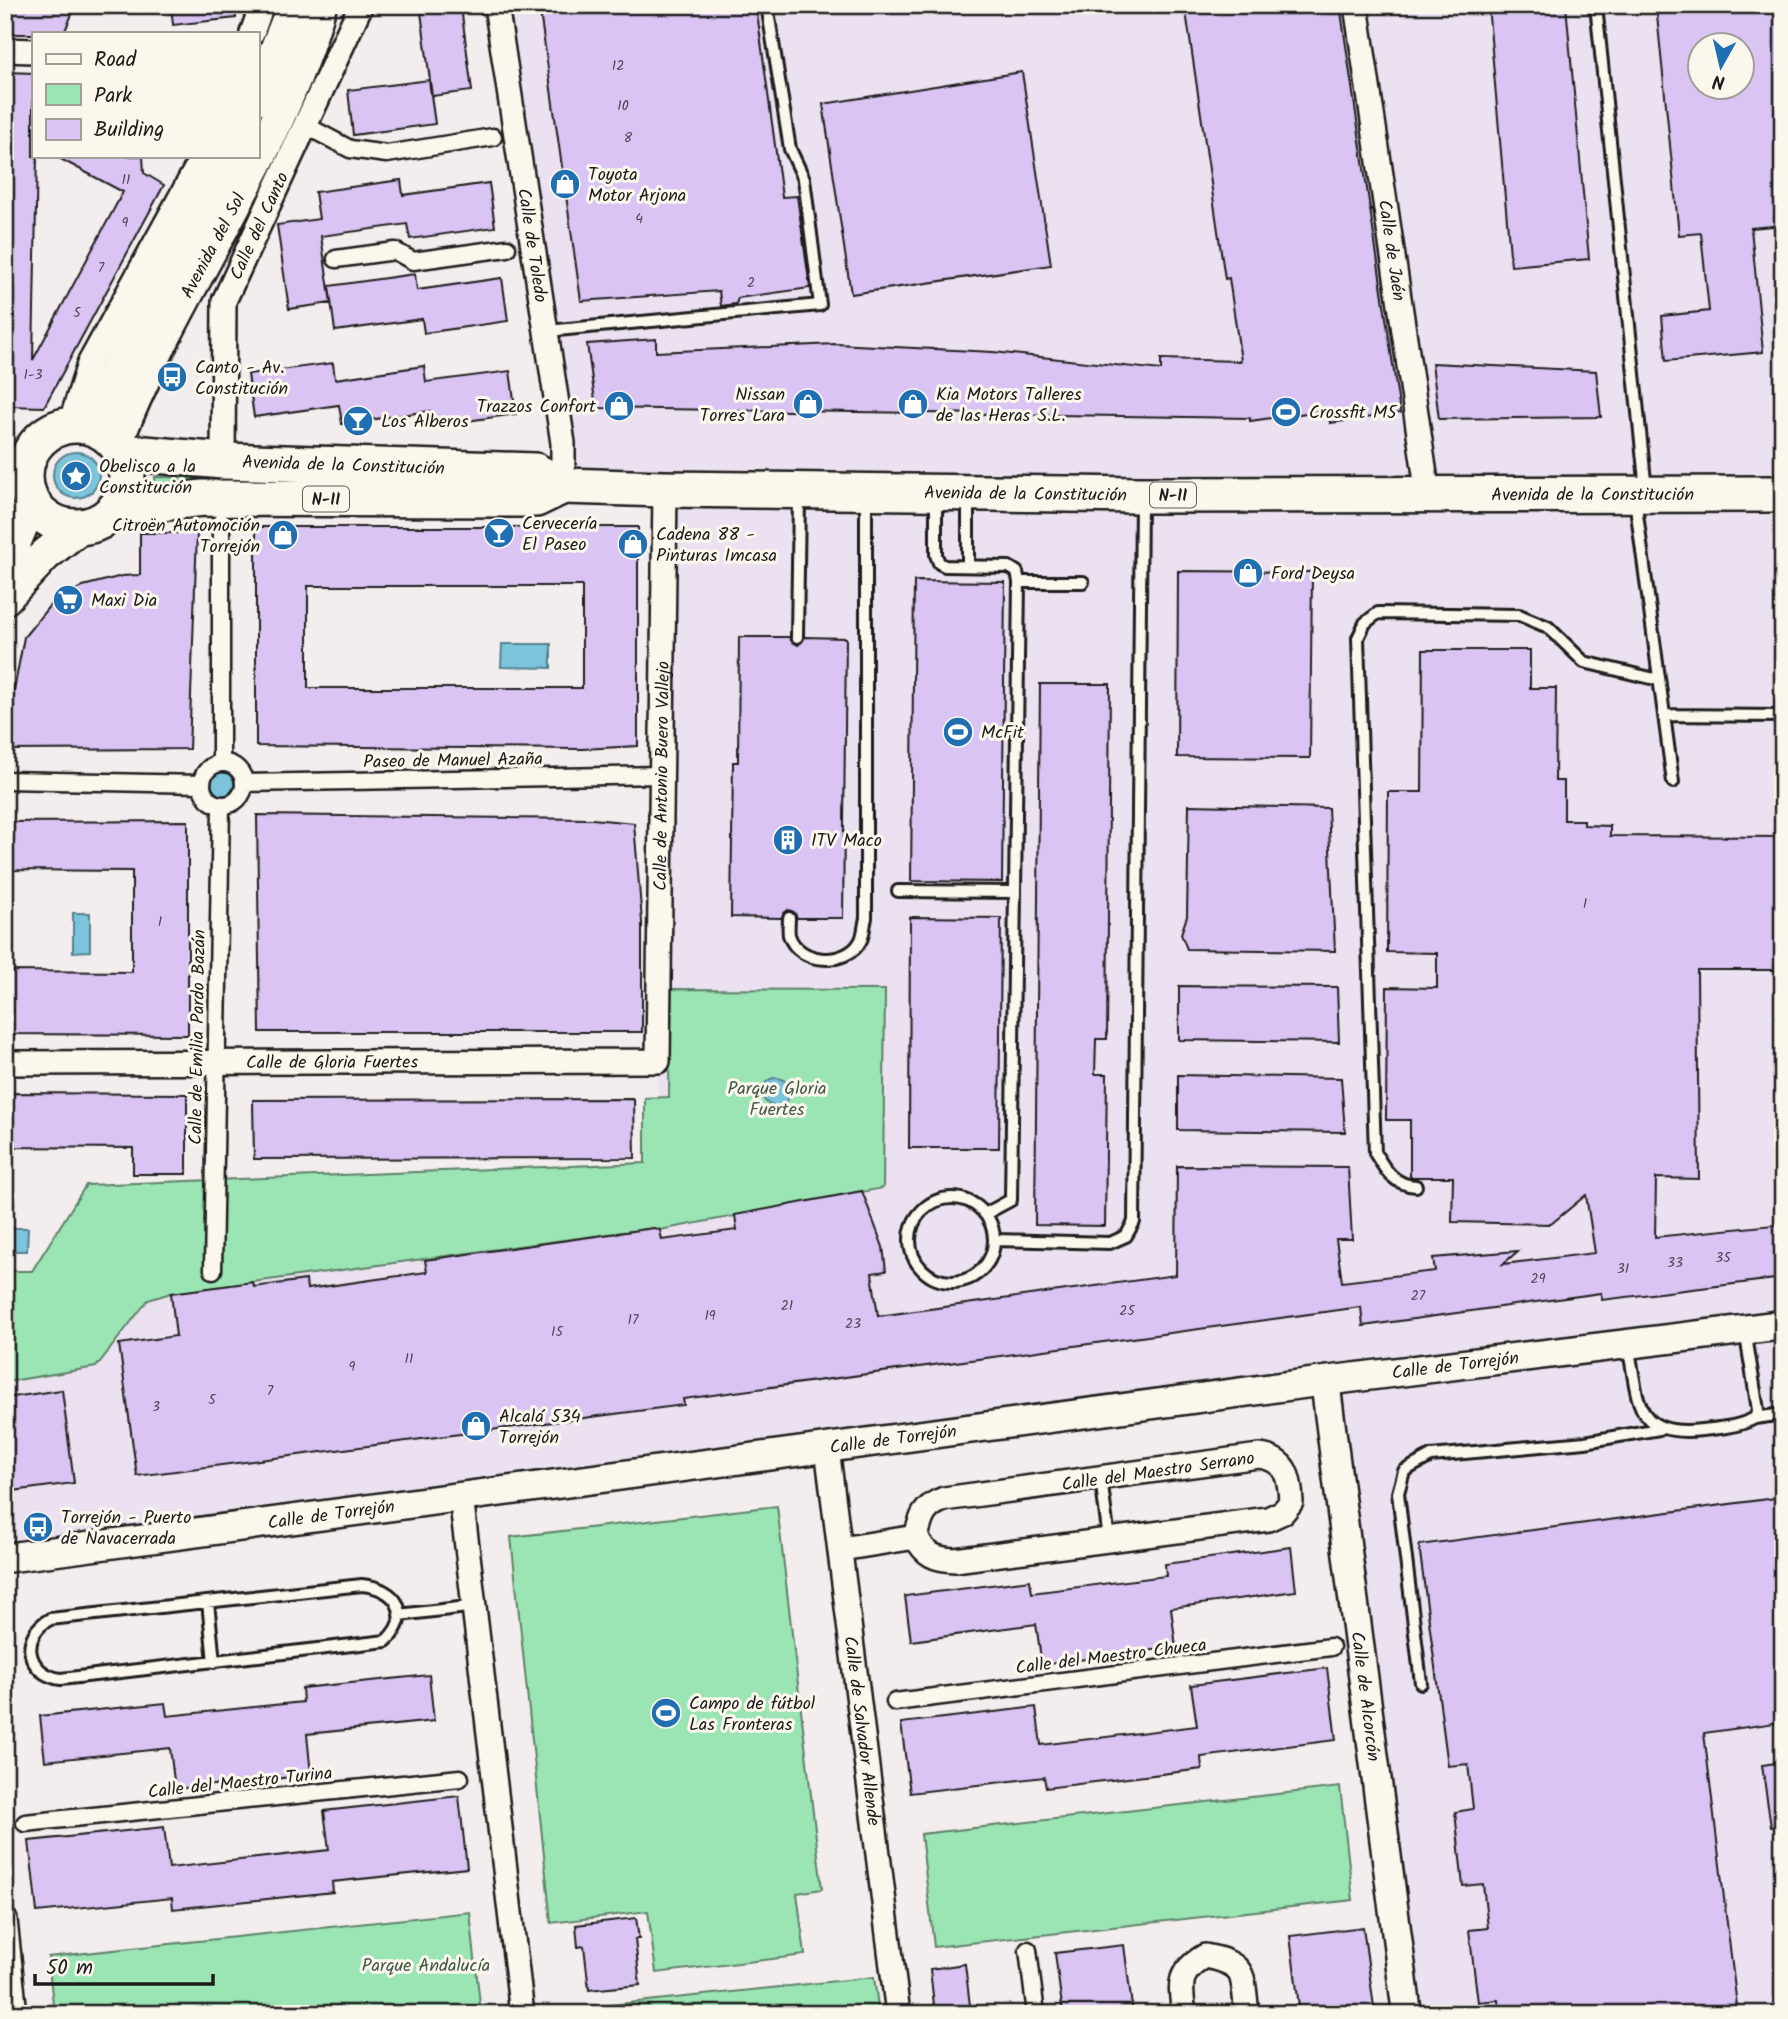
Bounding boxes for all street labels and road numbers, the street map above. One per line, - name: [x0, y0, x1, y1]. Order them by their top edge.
- street label: Calle del Canto: [223, 168, 298, 285]
- street label: Calle de Toledo: [508, 186, 554, 305]
- street label: Avenida del Sol: [174, 188, 255, 304]
- street label: Calle de Jaén: [1369, 198, 1412, 303]
- street label: Avenida de la Constitución: [242, 449, 445, 484]
- street label: Avenida de la Constitución: [924, 479, 1127, 511]
- street label: Avenida de la Constitución: [1491, 481, 1694, 510]
- road number: N-II: [1150, 482, 1196, 508]
- road number: N-II: [303, 486, 349, 512]
- street label: Calle de Antonio Buero Vallejo: [647, 661, 679, 891]
- street label: Paseo de Manuel Azaña: [363, 745, 543, 778]
- street label: Calle de Emilia Pardo Bazán: [182, 929, 215, 1145]
- street label: Calle de Gloria Fuertes: [246, 1049, 418, 1078]
- street label: Calle de Torrejón: [1390, 1344, 1521, 1389]
- street label: Calle de Torrejón: [828, 1418, 959, 1463]
- street label: Calle del Maestro Serrano: [1060, 1445, 1257, 1500]
- street label: Calle de Torrejón: [266, 1493, 397, 1539]
- street label: Calle de Alcorcón: [1342, 1630, 1387, 1763]
- street label: Calle del Maestro Chueca: [1014, 1631, 1208, 1684]
- street label: Calle de Salvador Allende: [835, 1634, 887, 1828]
- street label: Calle del Maestro Turina: [146, 1759, 334, 1808]

